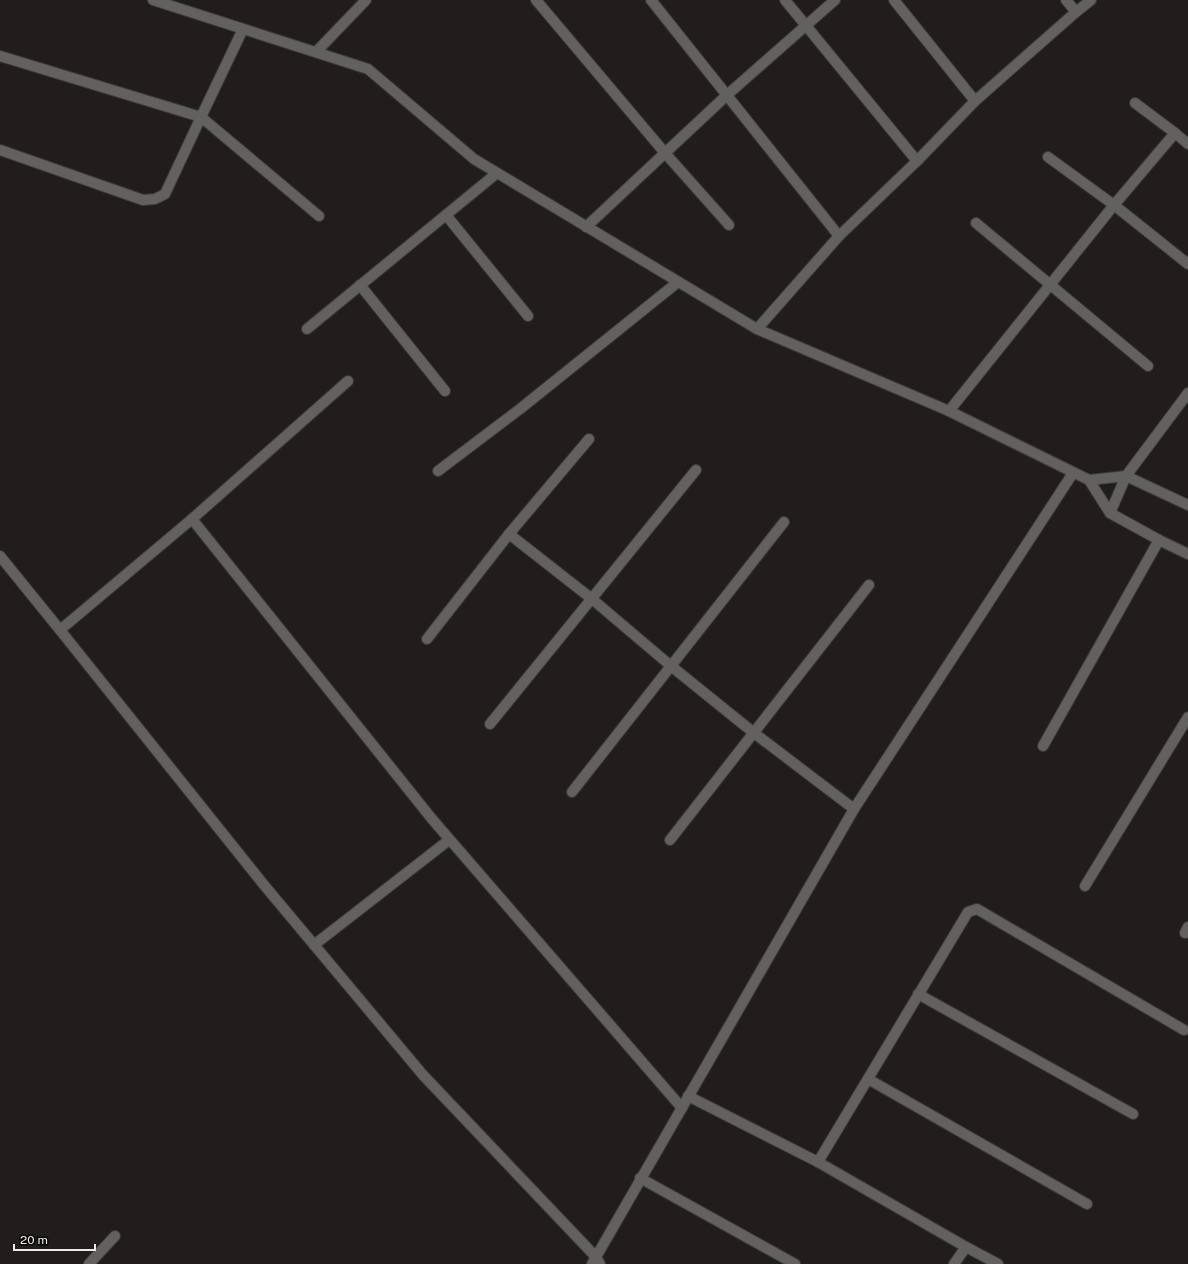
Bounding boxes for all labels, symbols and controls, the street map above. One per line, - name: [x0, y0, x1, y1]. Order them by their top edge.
- scale bar: [14, 1226, 95, 1252]
- text: 20 m: [20, 1233, 48, 1247]

